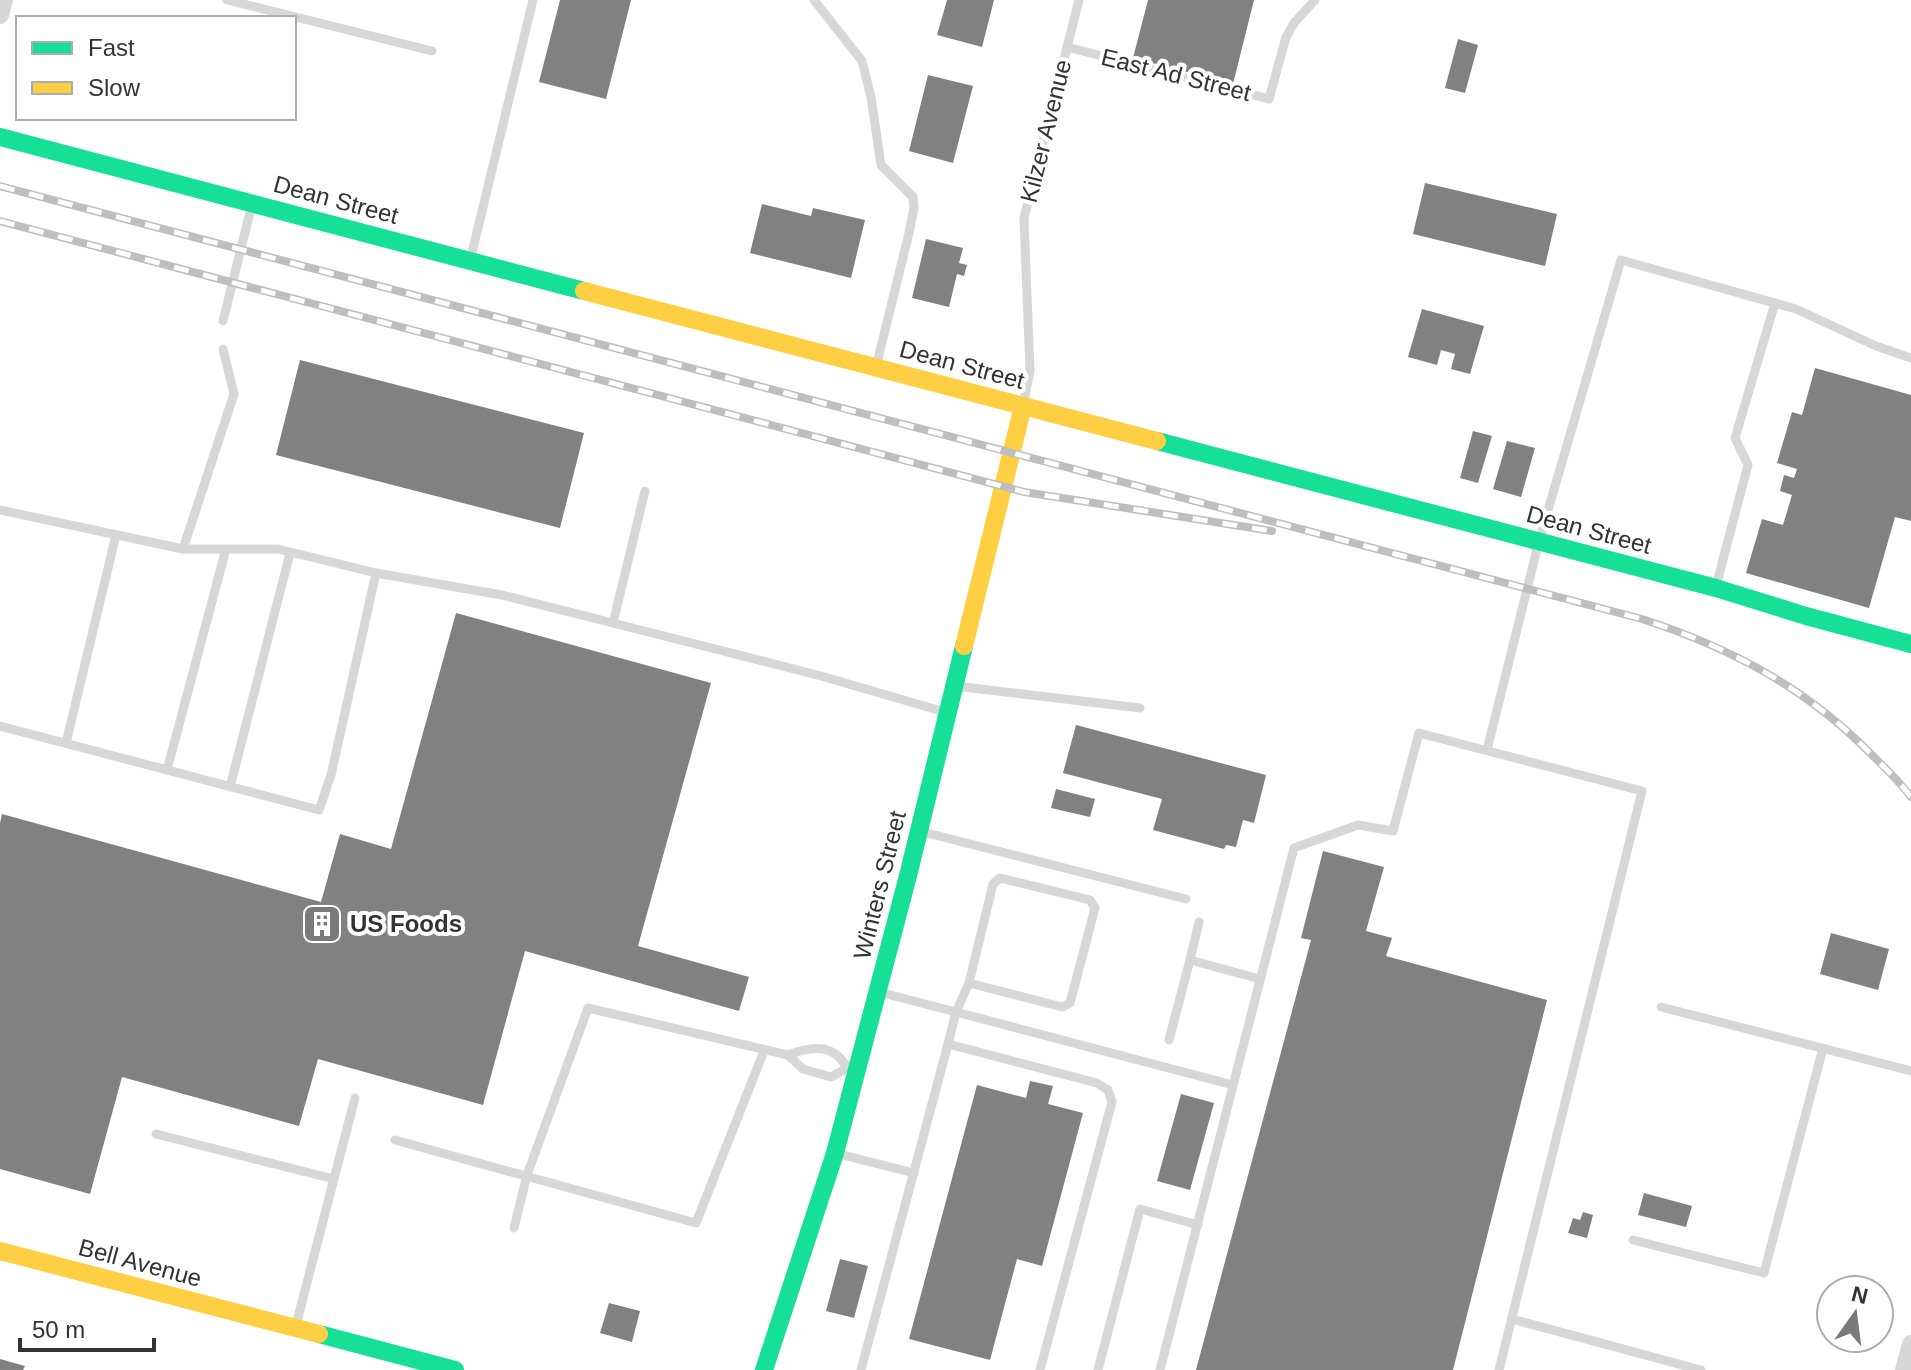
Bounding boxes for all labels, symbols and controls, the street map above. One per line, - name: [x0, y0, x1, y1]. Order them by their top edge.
- legend: [16, 16, 296, 120]
- text: Fast: [88, 34, 135, 61]
- street label: East Ad Street: [1098, 43, 1254, 106]
- street label: Kilzer Avenue: [1015, 57, 1076, 205]
- text: Slow: [88, 74, 141, 101]
- street label: Dean Street: [271, 170, 402, 229]
- street label: Dean Street: [897, 335, 1028, 394]
- street label: Dean Street: [1524, 500, 1655, 559]
- street label: Winters Street: [848, 808, 911, 962]
- building icon: US Foods: [301, 903, 343, 945]
- place label: US Foods: [350, 910, 462, 937]
- street label: Bell Avenue: [76, 1233, 205, 1292]
- north arrow: [1815, 1274, 1895, 1354]
- text: N: [1849, 1281, 1870, 1309]
- scale bar: [20, 1302, 154, 1352]
- text: 50 m: [32, 1316, 85, 1343]

